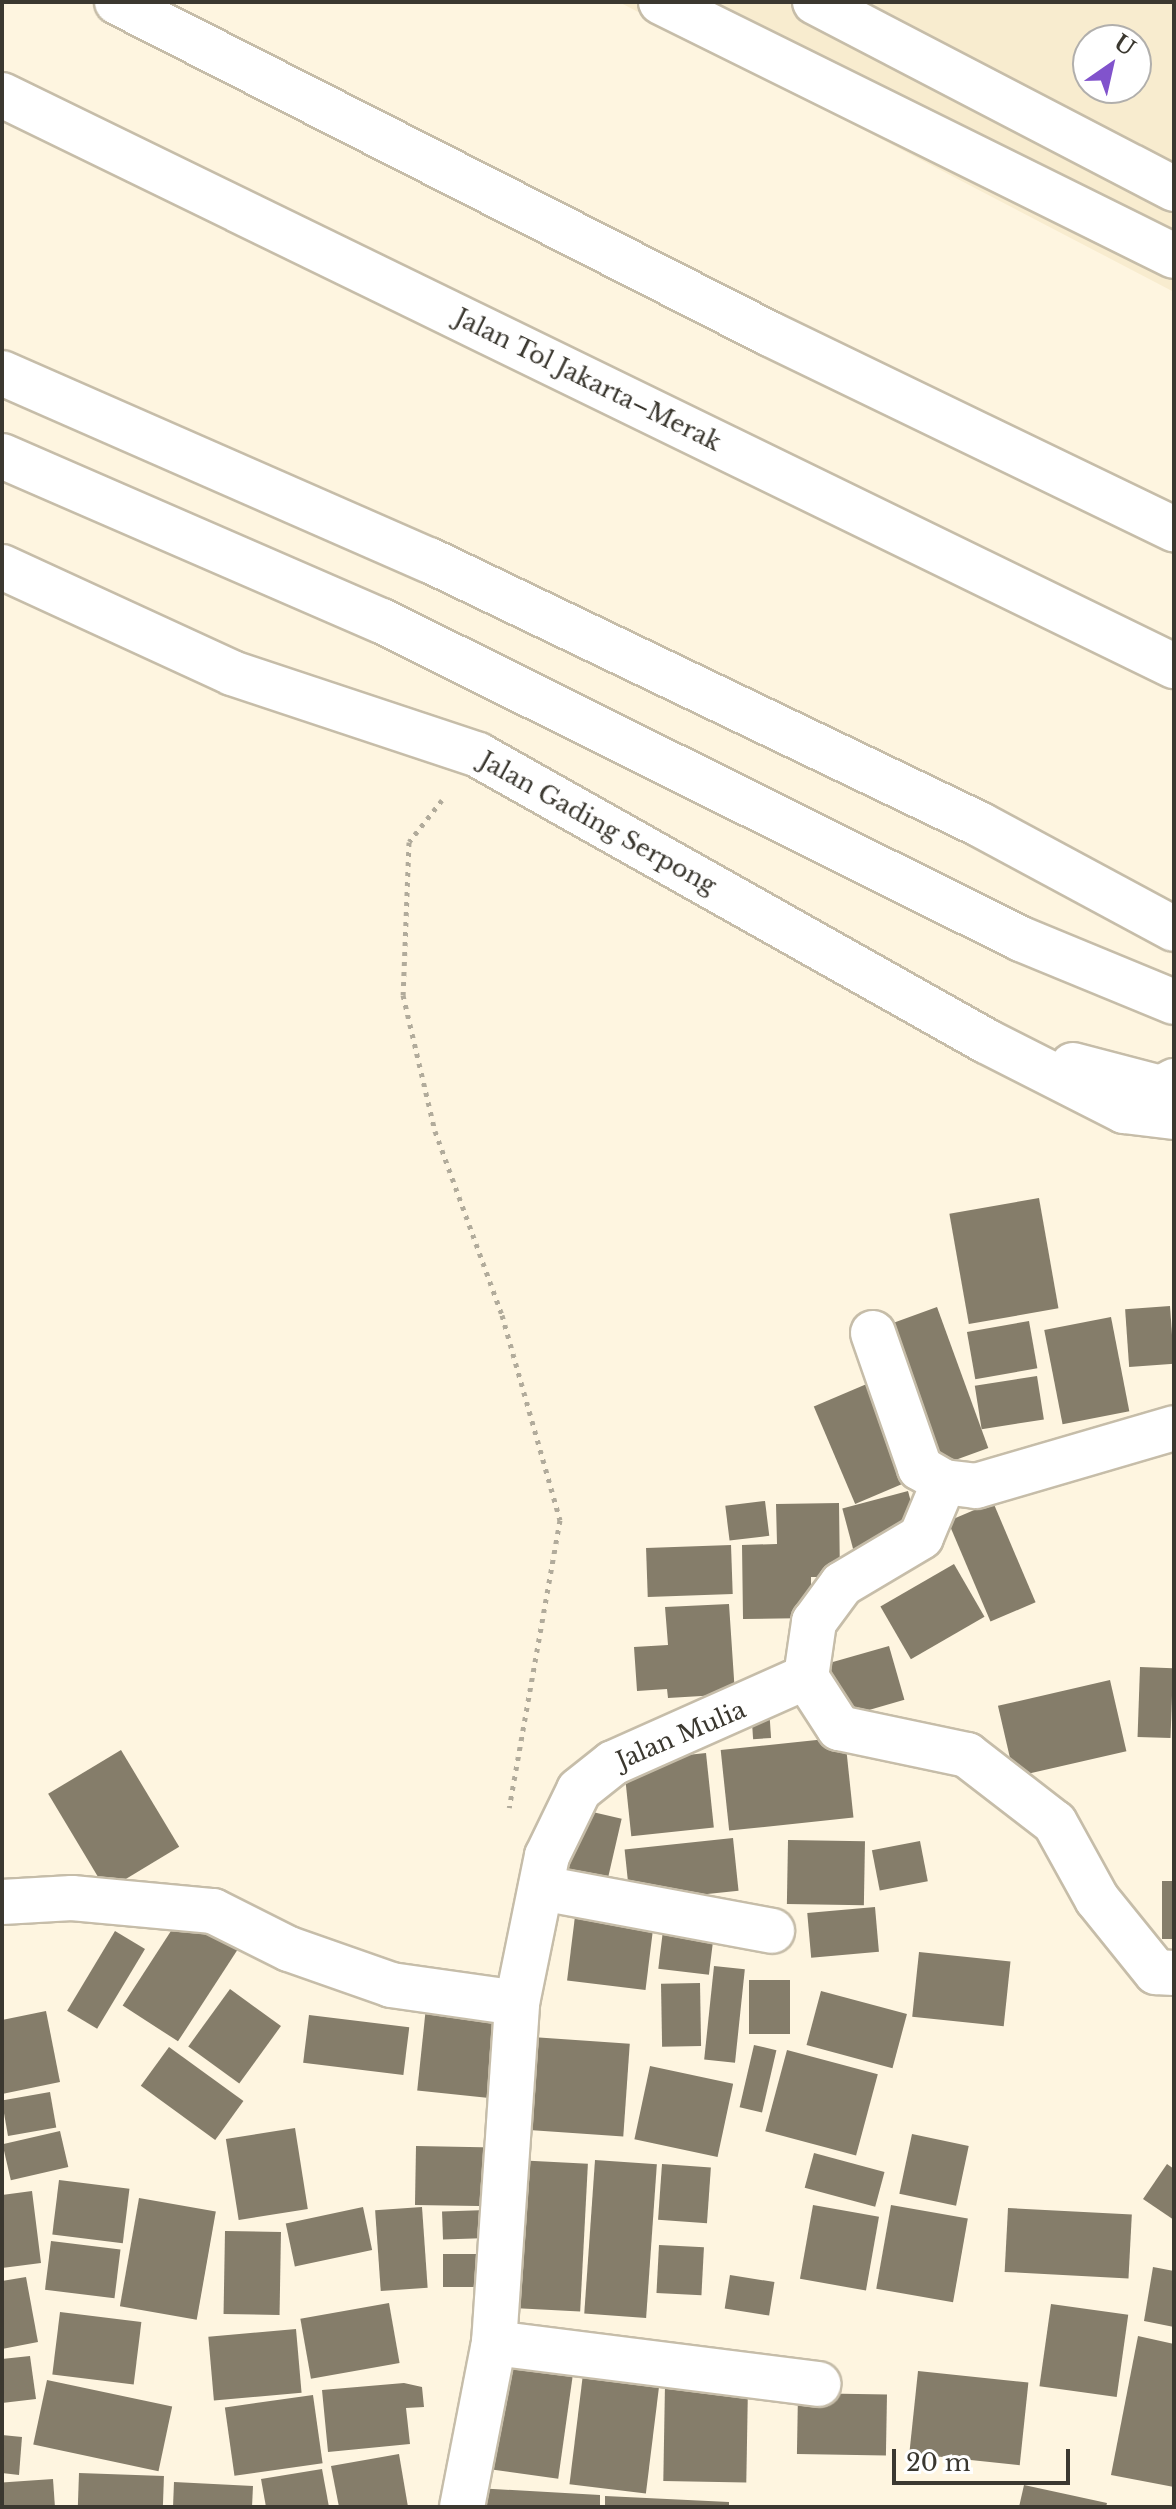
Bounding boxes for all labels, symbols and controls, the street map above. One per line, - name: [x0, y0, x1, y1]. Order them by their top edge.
- north arrow: [1072, 24, 1152, 104]
- text: U: [1109, 29, 1140, 62]
- street label: Jalan Tol Jakarta–Merak: [450, 303, 726, 457]
- street label: Jalan Gading Serpong: [475, 746, 721, 900]
- street label: Jalan Mulia: [612, 1695, 750, 1775]
- scale bar: [896, 2433, 1074, 2483]
- text: 20 m: [906, 2448, 971, 2477]

